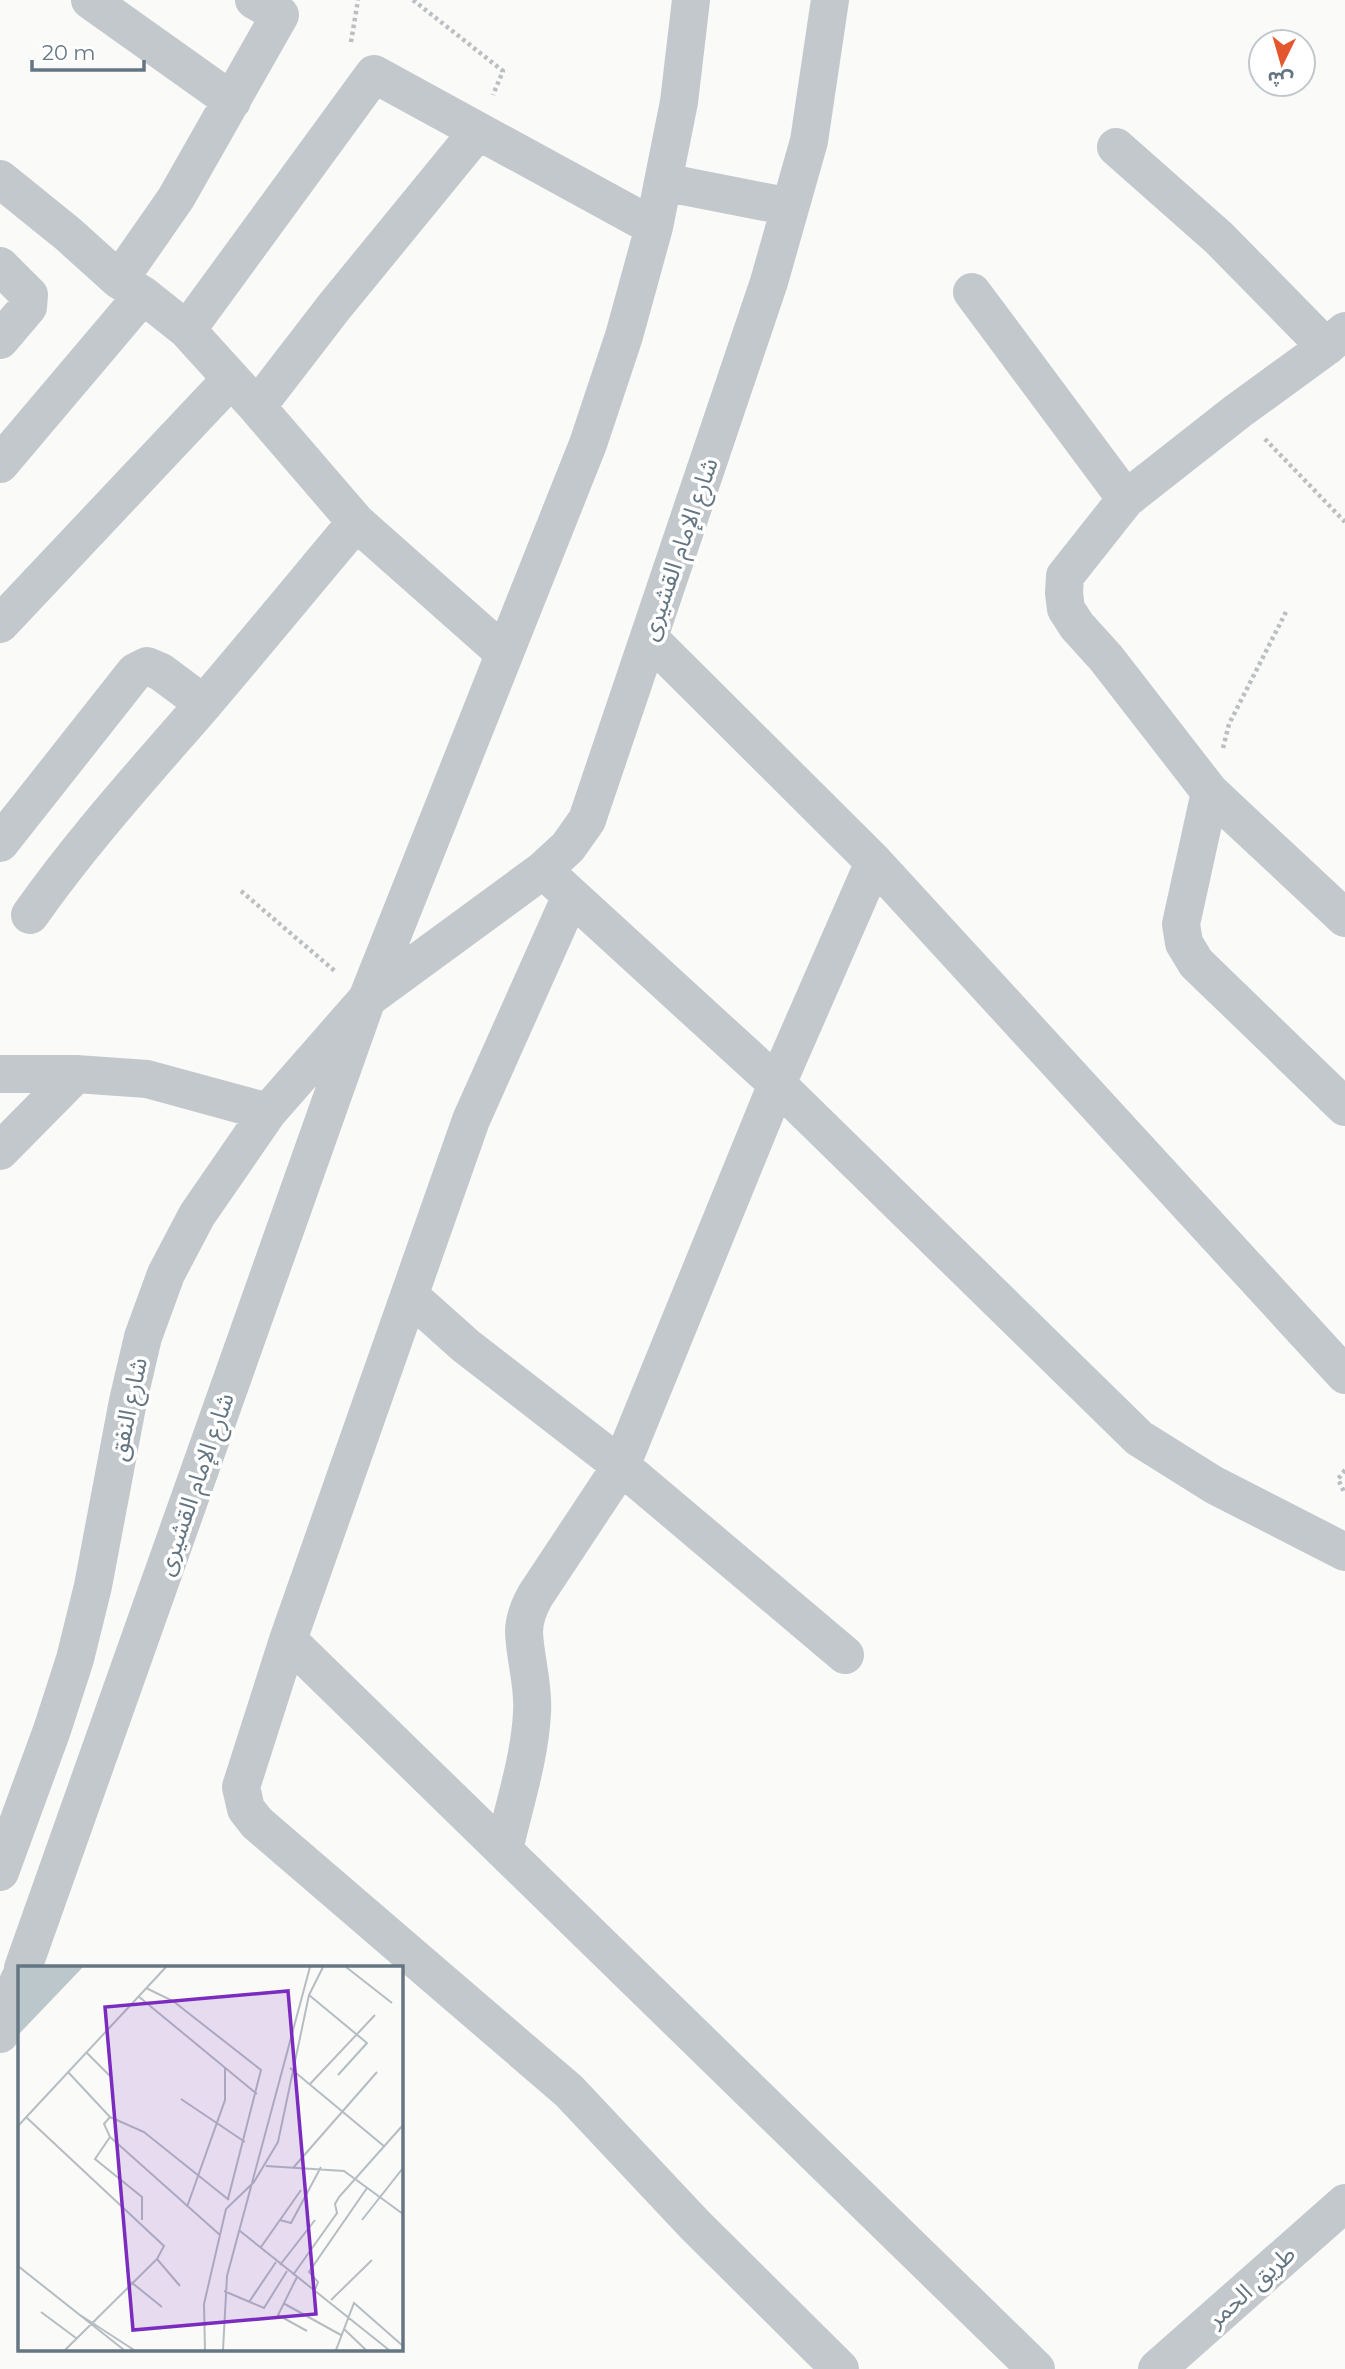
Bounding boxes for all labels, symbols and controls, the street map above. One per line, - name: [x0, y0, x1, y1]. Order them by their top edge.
- scale bar: [32, 28, 144, 72]
- north arrow: [1247, 28, 1317, 98]
- text: 20 m: [42, 40, 96, 65]
- text: ش: [1267, 67, 1295, 92]
- street label: شارع الإمام القشيرى: [634, 454, 728, 645]
- street label: شارع النفق: [103, 1355, 156, 1464]
- street label: شارع الإمام القشيرى: [150, 1389, 244, 1580]
- inset map: [18, 1966, 402, 2352]
- street label: طريق الحمر: [1200, 2239, 1302, 2334]

